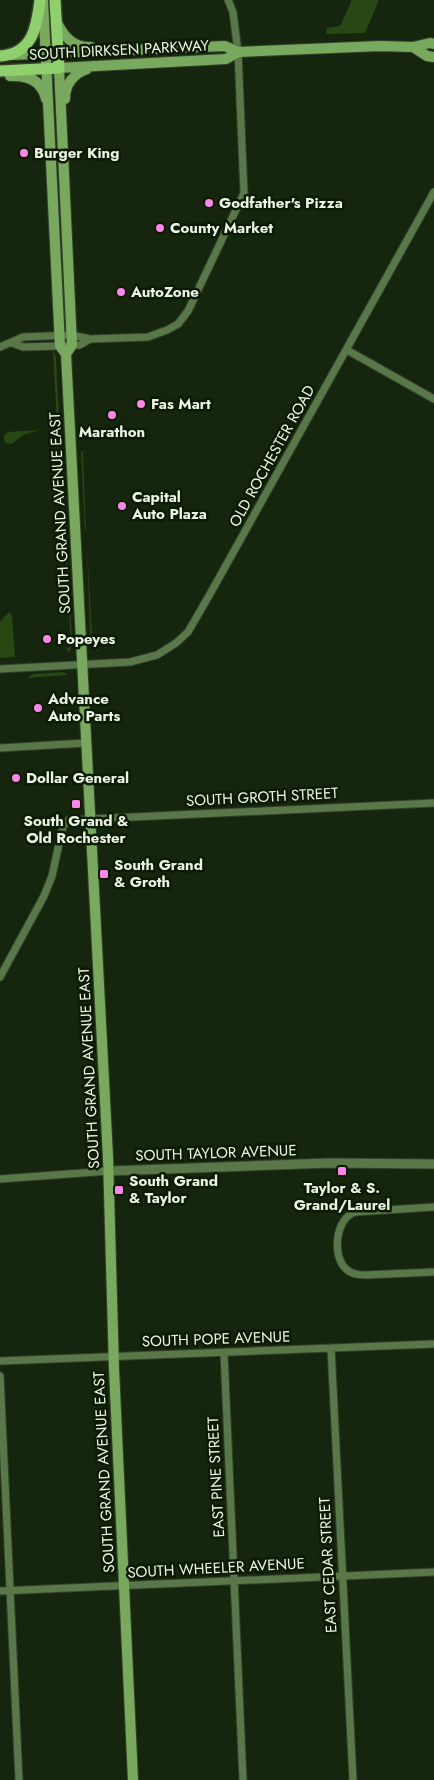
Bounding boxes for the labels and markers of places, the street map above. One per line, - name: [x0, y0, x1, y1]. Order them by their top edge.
- place label: Burger King: [34, 142, 119, 164]
- marker: Burger King: [18, 147, 30, 159]
- place label: Godfather's Pizza: [219, 192, 343, 214]
- marker: Godfather's Pizza: [203, 197, 215, 209]
- place label: County Market: [170, 217, 273, 239]
- marker: County Market: [154, 222, 166, 234]
- place label: AutoZone: [130, 281, 199, 303]
- marker: AutoZone: [115, 286, 127, 298]
- place label: Fas Mart: [151, 393, 211, 415]
- marker: Fas Mart: [135, 398, 147, 410]
- marker: Marathon: [106, 409, 118, 421]
- place label: Marathon: [79, 421, 145, 443]
- place label: Capital Auto Plaza: [131, 486, 207, 525]
- marker: Capital Auto Plaza: [116, 500, 128, 512]
- place label: Popeyes: [57, 628, 116, 650]
- marker: Popeyes: [41, 633, 53, 645]
- place label: Advance Auto Parts: [47, 688, 120, 727]
- marker: Advance Auto Parts: [32, 702, 44, 714]
- place label: Dollar General: [26, 767, 129, 789]
- marker: Dollar General: [10, 772, 22, 784]
- marker: South Grand & Old Rochester: [70, 798, 82, 810]
- place label: South Grand & Old Rochester: [24, 810, 129, 849]
- place label: South Grand & Groth: [114, 854, 203, 893]
- marker: South Grand & Groth: [98, 868, 110, 880]
- marker: Taylor & S. Grand/Laurel: [336, 1165, 348, 1177]
- place label: South Grand & Taylor: [129, 1170, 218, 1209]
- place label: Taylor & S. Grand/Laurel: [294, 1177, 390, 1216]
- marker: South Grand & Taylor: [113, 1184, 125, 1196]

